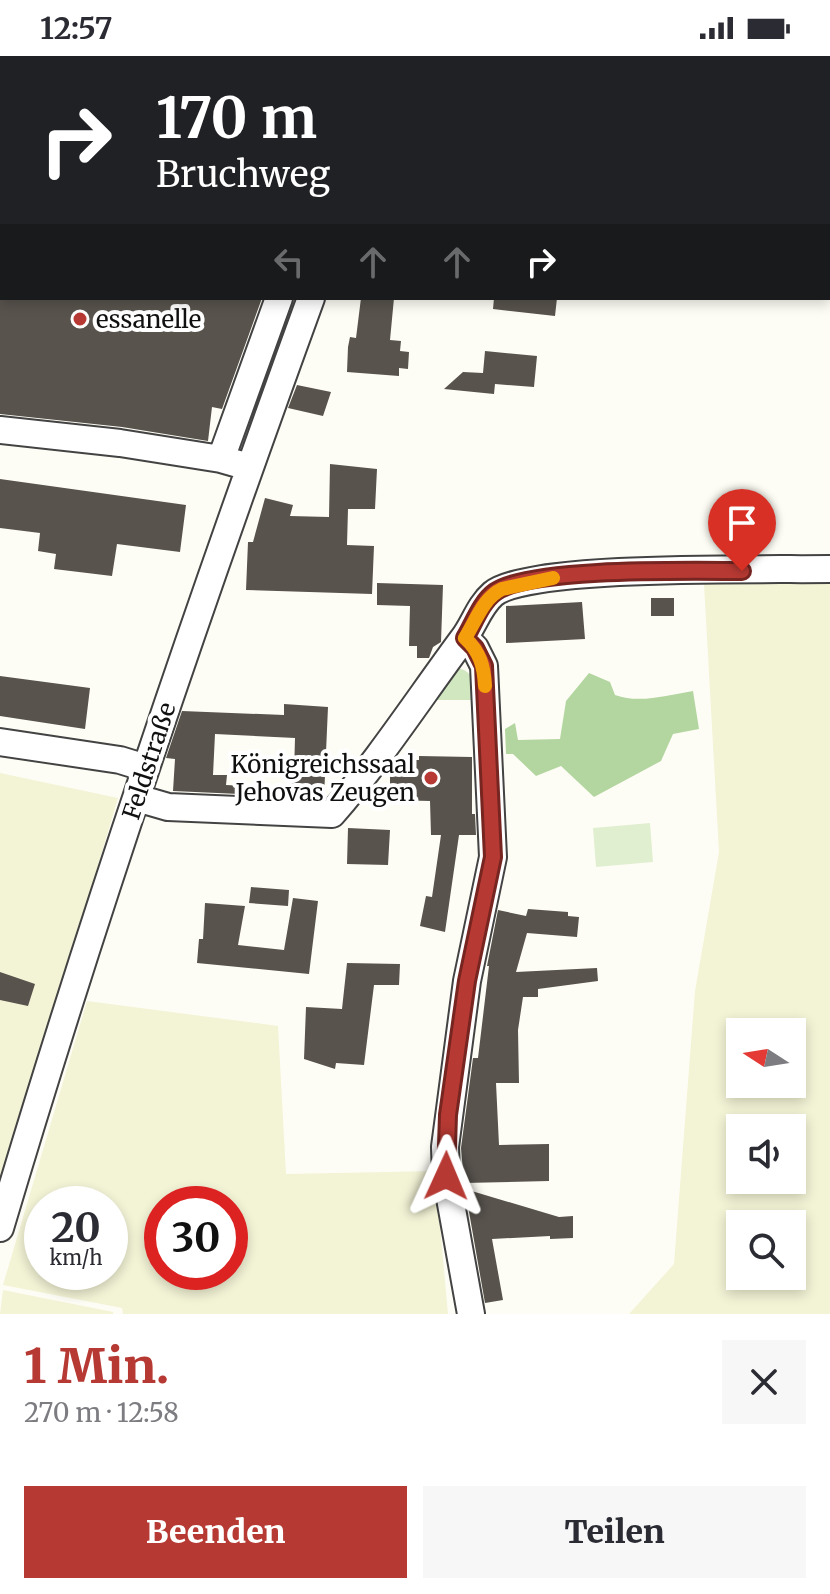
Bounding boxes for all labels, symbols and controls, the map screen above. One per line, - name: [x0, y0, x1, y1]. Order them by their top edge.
- text: 12:57: [40, 9, 112, 47]
- text: 170 m: [156, 83, 317, 153]
- icon: right: [24, 88, 128, 192]
- text: Bruchweg: [156, 152, 330, 197]
- icon: left: [267, 240, 311, 284]
- icon: ahead: [351, 240, 395, 284]
- icon: ahead: [435, 240, 479, 284]
- icon: right: [519, 240, 563, 284]
- place label: essanelle: [96, 304, 201, 335]
- marker: essanelle: [71, 310, 89, 328]
- pin: [708, 489, 776, 571]
- icon: arrive: [720, 501, 764, 545]
- street label: Feldstraße: [116, 698, 182, 824]
- place label: Königreichssaal Jehovas Zeugen: [231, 749, 415, 808]
- marker: Königreichssaal Jehovas Zeugen: [422, 769, 440, 787]
- north arrow: [726, 1018, 806, 1098]
- map controls: [726, 1018, 806, 1290]
- button: sound: [726, 1114, 806, 1194]
- position arrow: [404, 1134, 488, 1218]
- speed limit sign: 30: [144, 1186, 248, 1290]
- text: 20: [51, 1203, 101, 1253]
- button: search: [726, 1210, 806, 1290]
- text: km/h: [50, 1245, 102, 1270]
- text: 1 Min.: [24, 1336, 169, 1396]
- button: close: [722, 1340, 806, 1424]
- text: 270 m · 12:58: [24, 1396, 179, 1429]
- button: Beenden: [24, 1486, 407, 1578]
- button: Teilen: [423, 1486, 806, 1578]

